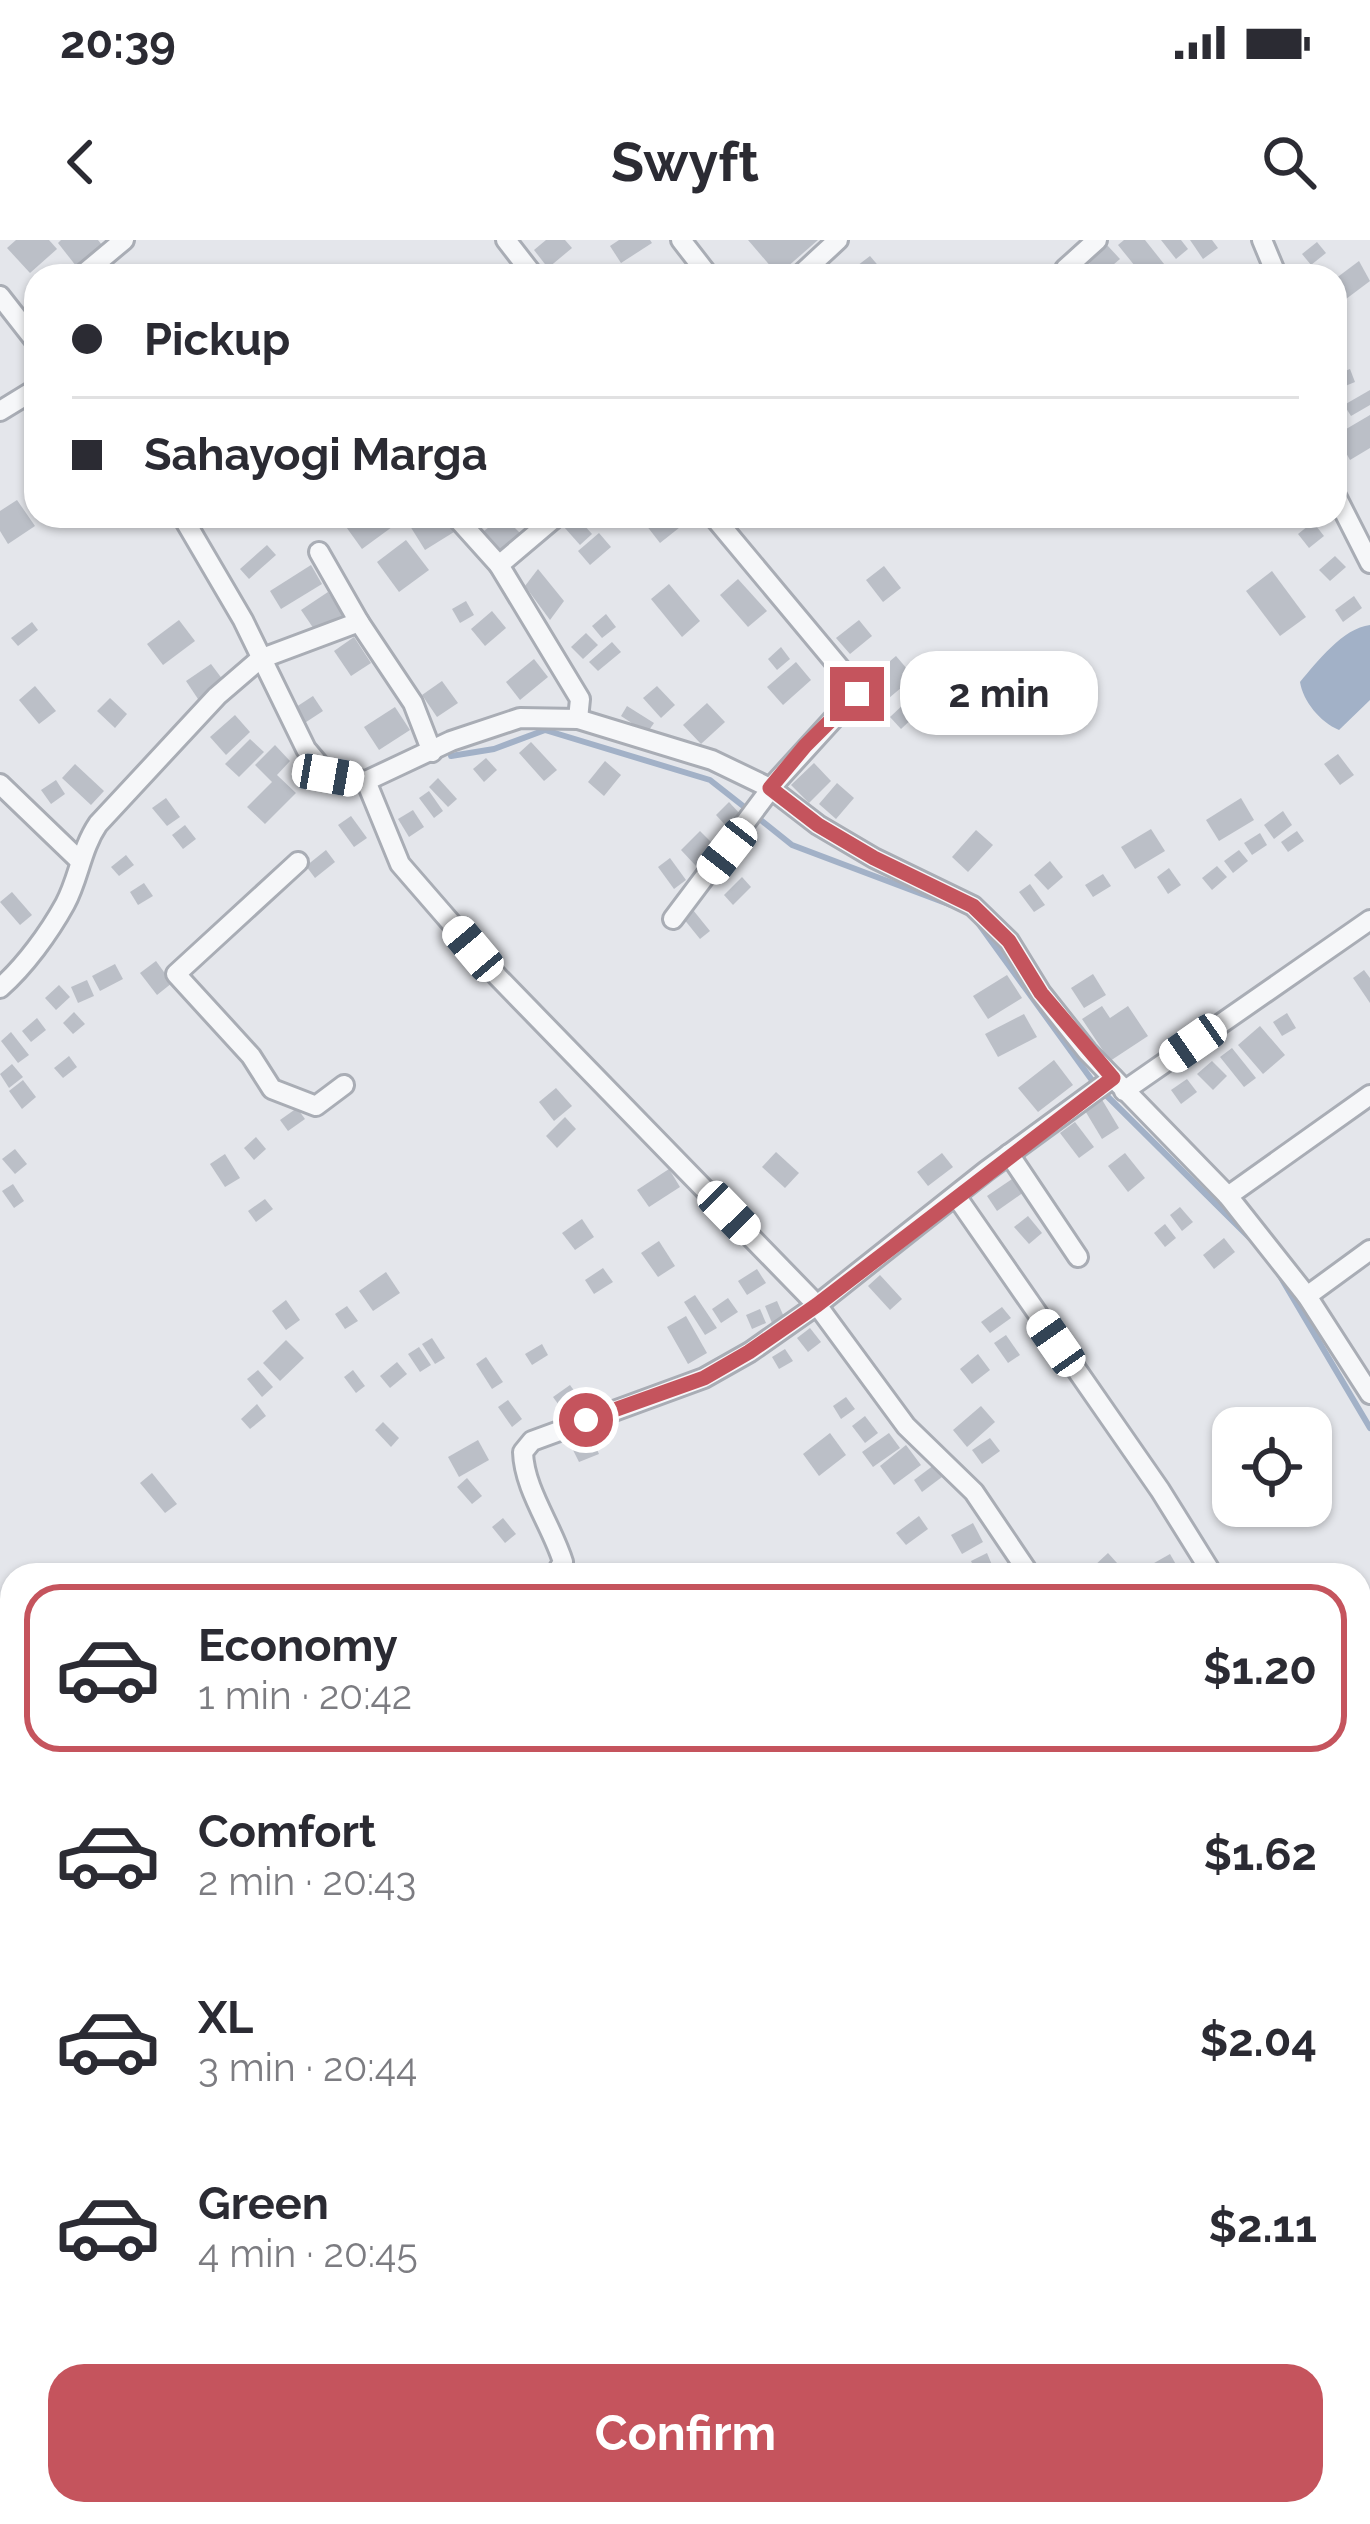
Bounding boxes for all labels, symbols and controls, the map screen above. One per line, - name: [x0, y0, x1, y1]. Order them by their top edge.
- text: 20:39: [60, 16, 176, 69]
- icon: back: [48, 129, 114, 195]
- icon: search: [1256, 129, 1322, 195]
- text: Swyft: [611, 130, 759, 194]
- text: Pickup: [144, 313, 290, 366]
- text: Sahayogi Marga: [144, 428, 487, 481]
- callout: 2 min: [899, 652, 1097, 736]
- route end: [830, 667, 884, 721]
- text: 2 min: [948, 670, 1050, 716]
- car: [289, 751, 367, 799]
- car: [691, 812, 763, 890]
- car: [436, 910, 510, 988]
- car: [1153, 1008, 1233, 1078]
- car: [691, 1175, 767, 1251]
- car: [1021, 1303, 1091, 1383]
- route start: [559, 1393, 613, 1447]
- map controls: [1212, 1407, 1332, 1527]
- button: locate: [1212, 1407, 1332, 1527]
- icon: car: [54, 1614, 162, 1722]
- text: Economy: [198, 1619, 398, 1672]
- text: $1.20: [1203, 1642, 1317, 1695]
- text: 1 min · 20:42: [198, 1672, 412, 1718]
- icon: car: [54, 1800, 162, 1908]
- text: Comfort: [198, 1805, 376, 1858]
- text: $1.62: [1203, 1828, 1317, 1881]
- text: 2 min · 20:43: [198, 1858, 416, 1904]
- icon: car: [54, 1986, 162, 2094]
- text: XL: [198, 1991, 253, 2044]
- text: $2.04: [1200, 2014, 1317, 2067]
- text: 3 min · 20:44: [198, 2044, 417, 2090]
- icon: car: [54, 2172, 162, 2280]
- text: Green: [198, 2177, 329, 2230]
- text: $2.11: [1209, 2200, 1317, 2253]
- text: 4 min · 20:45: [198, 2230, 418, 2276]
- button: Confirm: [48, 2364, 1323, 2502]

